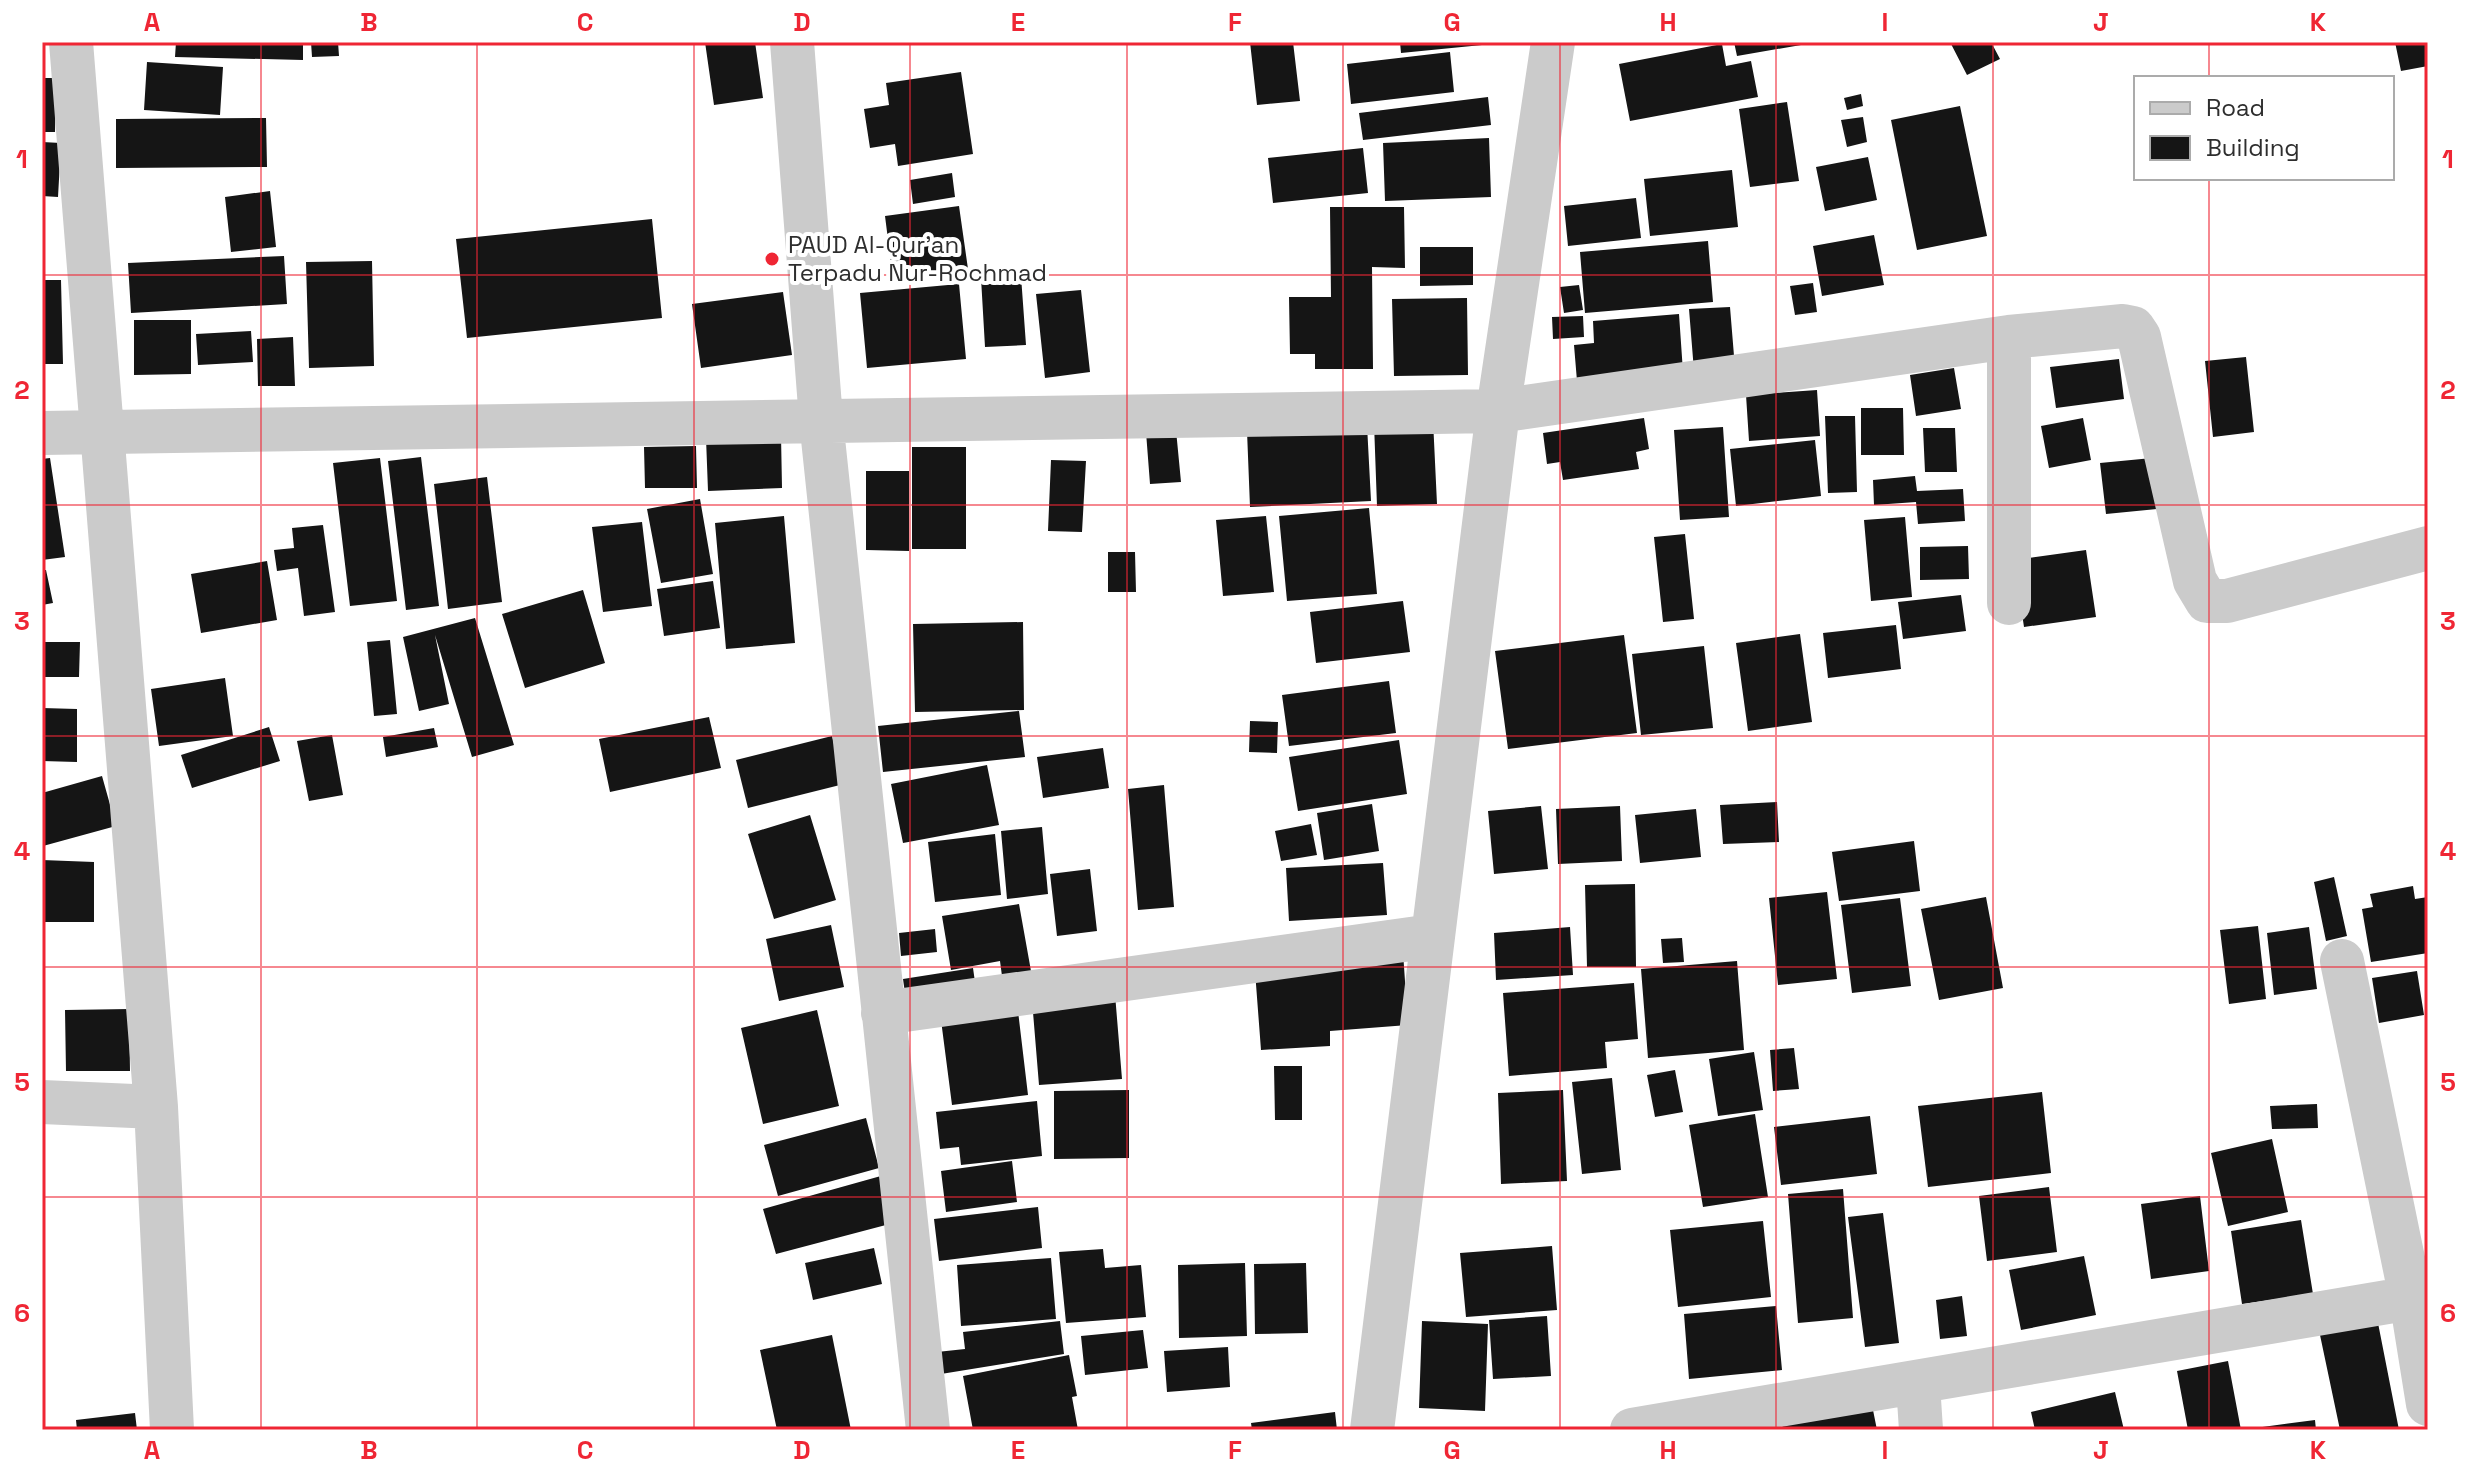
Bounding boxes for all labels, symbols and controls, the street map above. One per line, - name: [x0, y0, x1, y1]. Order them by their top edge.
- text: A: [144, 5, 161, 39]
- text: B: [360, 5, 378, 39]
- text: C: [577, 5, 593, 39]
- text: D: [793, 5, 811, 39]
- text: E: [1011, 5, 1025, 39]
- text: F: [1228, 5, 1242, 39]
- text: G: [1443, 5, 1461, 39]
- text: H: [1659, 5, 1677, 39]
- text: I: [1882, 5, 1888, 39]
- text: J: [2093, 5, 2109, 39]
- text: K: [2310, 5, 2327, 39]
- legend: [2134, 76, 2394, 180]
- text: Road: [2206, 92, 2265, 123]
- text: Building: [2206, 132, 2300, 163]
- text: 1: [16, 142, 28, 176]
- text: 1: [2442, 142, 2454, 176]
- place label: PAUD Al-Qur'an Terpadu Nur-Rochmad: [788, 229, 1047, 288]
- marker: PAUD Al-Qur'an Terpadu Nur-Rochmad: [763, 250, 781, 268]
- text: 2: [14, 373, 30, 407]
- text: 2: [2440, 373, 2456, 407]
- text: 3: [14, 604, 30, 638]
- text: 3: [2440, 604, 2456, 638]
- text: 4: [14, 834, 30, 868]
- text: 4: [2440, 834, 2456, 868]
- text: 5: [14, 1065, 30, 1099]
- text: 5: [2440, 1065, 2456, 1099]
- text: 6: [14, 1296, 30, 1330]
- text: 6: [2440, 1296, 2456, 1330]
- text: A: [144, 1433, 161, 1467]
- text: B: [360, 1433, 378, 1467]
- text: C: [577, 1433, 593, 1467]
- text: D: [793, 1433, 811, 1467]
- text: E: [1011, 1433, 1025, 1467]
- text: F: [1228, 1433, 1242, 1467]
- text: G: [1443, 1433, 1461, 1467]
- text: H: [1659, 1433, 1677, 1467]
- text: I: [1882, 1433, 1888, 1467]
- text: J: [2093, 1433, 2109, 1467]
- text: K: [2310, 1433, 2327, 1467]

